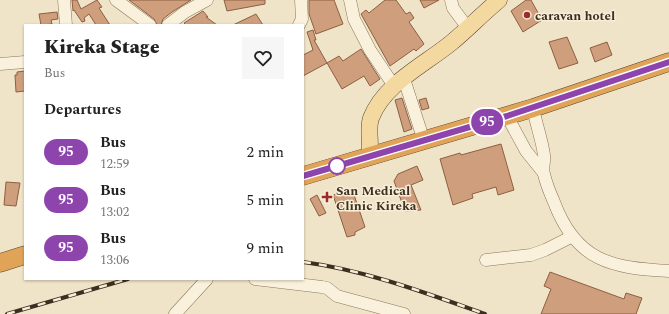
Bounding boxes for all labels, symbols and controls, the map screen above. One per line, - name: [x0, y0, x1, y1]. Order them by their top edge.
- place label: caravan hotel: [535, 6, 615, 26]
- marker: caravan hotel: [522, 10, 532, 20]
- text: Kireka Stage: [44, 33, 160, 62]
- button: heart: [242, 37, 284, 79]
- text: Bus: [44, 63, 65, 83]
- text: Departures: [44, 98, 122, 121]
- line badge: 95: [469, 109, 505, 135]
- text: 95: [479, 111, 495, 132]
- text: Bus: [100, 131, 126, 154]
- text: 95: [58, 141, 74, 162]
- text: 2 min: [246, 141, 284, 164]
- text: 12:59: [100, 154, 129, 174]
- unlabelled marker: [328, 157, 346, 175]
- text: Bus: [100, 179, 126, 202]
- place label: San Medical Clinic Kireka: [336, 181, 417, 216]
- text: 95: [58, 189, 74, 210]
- text: 5 min: [246, 189, 284, 212]
- marker: San Medical Clinic Kireka: [321, 191, 333, 203]
- text: 13:02: [100, 202, 129, 222]
- text: Bus: [100, 227, 126, 250]
- text: 95: [58, 237, 74, 258]
- text: 9 min: [246, 237, 284, 260]
- text: 13:06: [100, 250, 129, 270]

